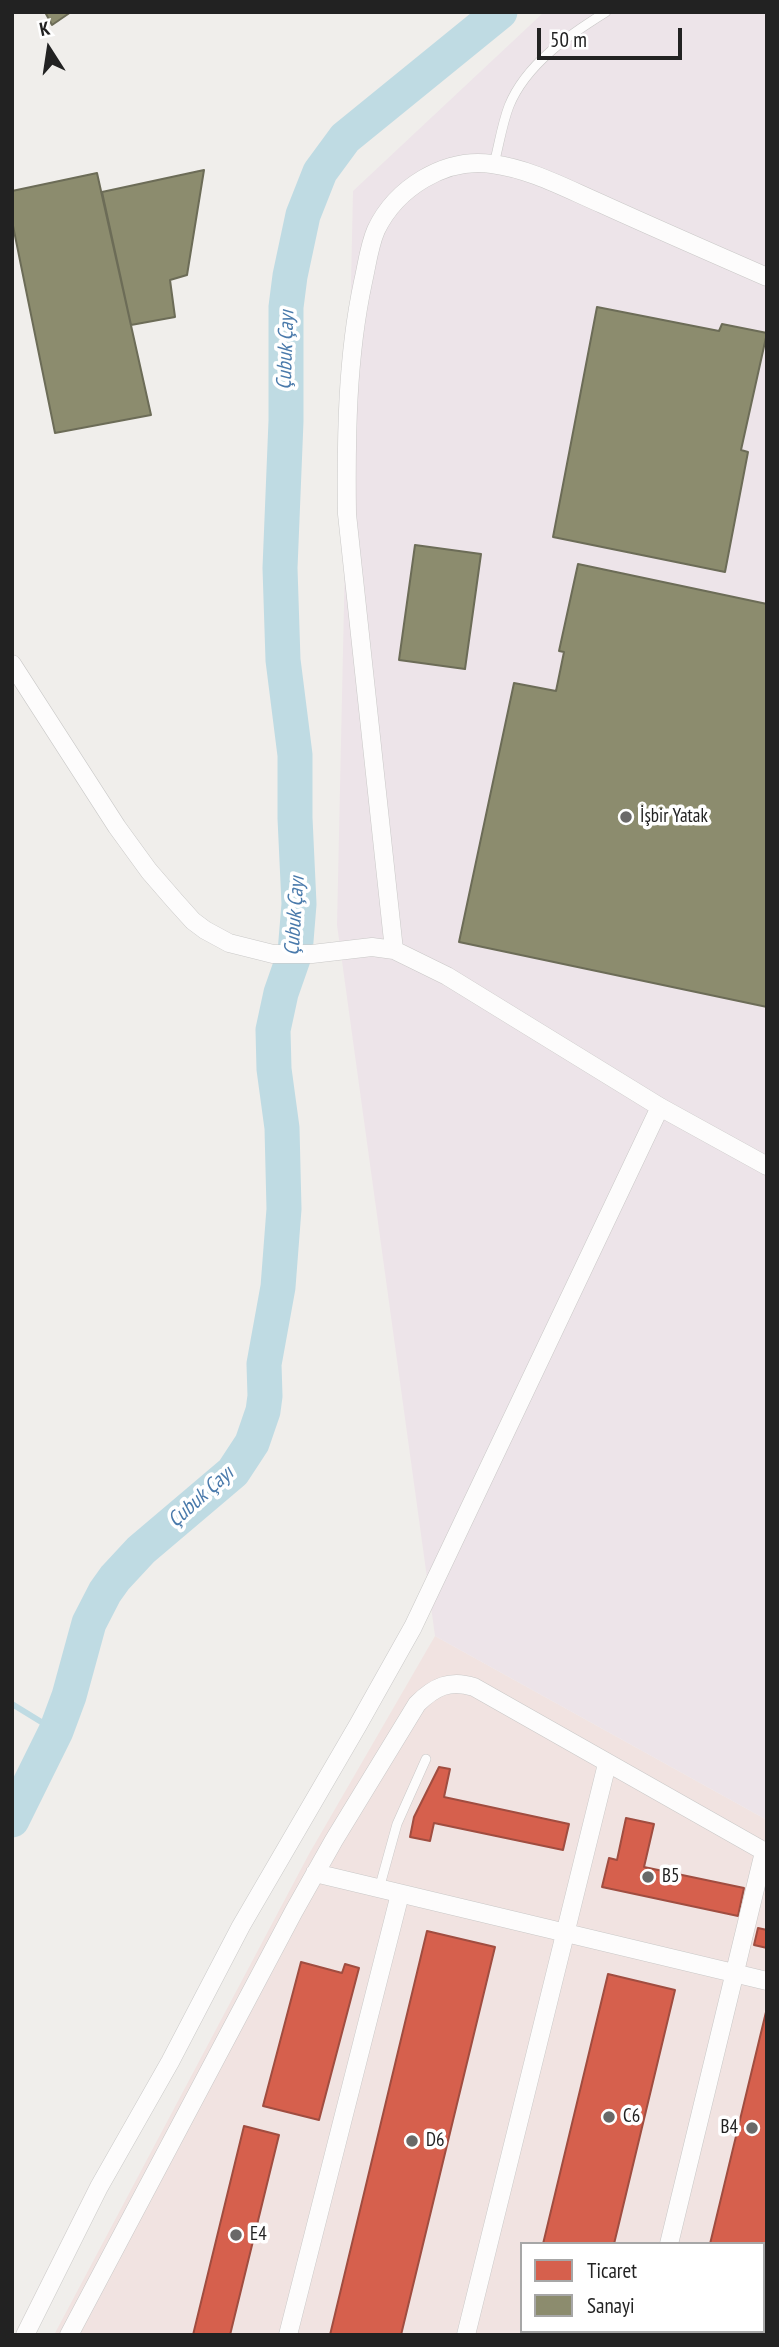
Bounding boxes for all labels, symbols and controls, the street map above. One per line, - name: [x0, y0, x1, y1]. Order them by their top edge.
- north arrow: [14, 14, 84, 84]
- scale bar: [541, 14, 686, 58]
- text: K: [37, 16, 52, 41]
- text: 50 m: [550, 26, 587, 53]
- water label: Çubuk Çayı: [272, 310, 300, 390]
- place label: İşbir Yatak: [640, 806, 708, 828]
- marker: İşbir Yatak: [618, 809, 634, 825]
- water label: Çubuk Çayı: [280, 875, 310, 957]
- water label: Çubuk Çayı: [163, 1461, 239, 1533]
- place label: B5: [662, 1866, 679, 1888]
- marker: B5: [640, 1869, 656, 1885]
- place label: C6: [623, 2106, 640, 2128]
- marker: C6: [601, 2109, 617, 2125]
- place label: B4: [721, 2117, 738, 2139]
- marker: B4: [744, 2120, 760, 2136]
- place label: D6: [426, 2130, 445, 2152]
- marker: D6: [404, 2133, 420, 2149]
- place label: E4: [250, 2224, 267, 2246]
- marker: E4: [228, 2227, 244, 2243]
- legend: [520, 2242, 765, 2333]
- text: Ticaret: [587, 2257, 637, 2284]
- text: Sanayi: [587, 2292, 634, 2319]

